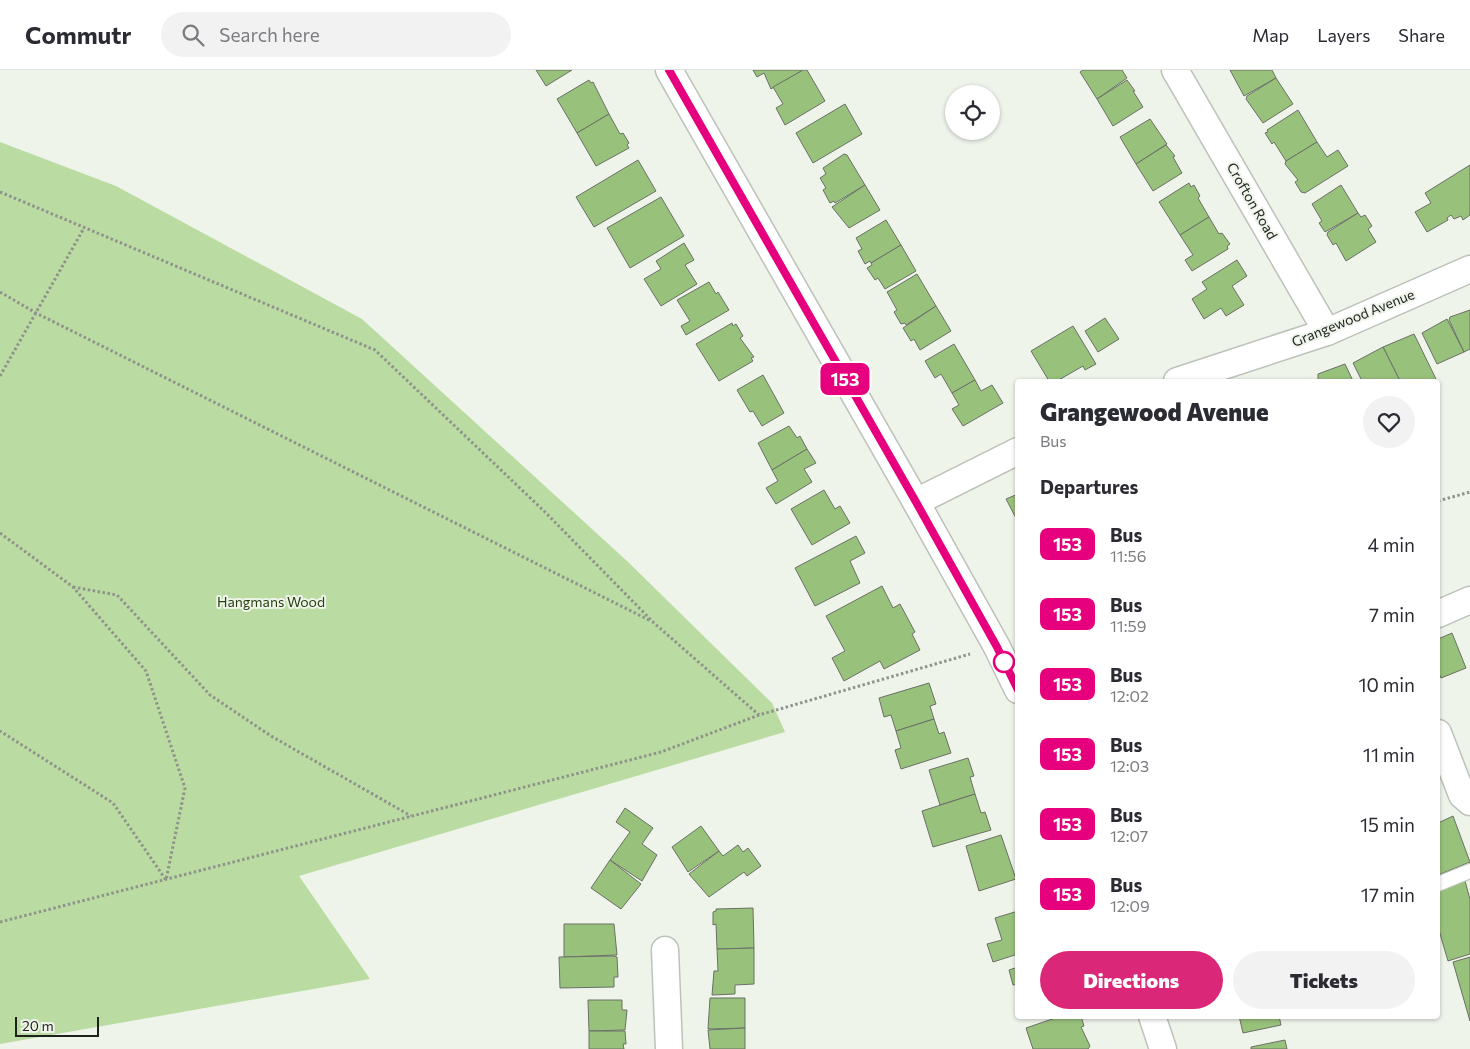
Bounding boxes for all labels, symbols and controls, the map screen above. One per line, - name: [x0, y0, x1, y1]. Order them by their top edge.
- search box: [161, 12, 511, 57]
- text: Commutr: [25, 20, 131, 49]
- icon: search: [179, 21, 207, 49]
- text: Search here: [219, 23, 320, 46]
- text: Map: [1252, 24, 1289, 46]
- text: Layers: [1317, 24, 1370, 46]
- text: Share: [1398, 24, 1445, 46]
- map controls: [945, 85, 1000, 140]
- button: locate: [945, 85, 1000, 140]
- street label: Crofton Road: [1224, 159, 1281, 242]
- street label: Grangewood Avenue: [1289, 285, 1417, 350]
- line badge: 153: [816, 363, 874, 395]
- text: 153: [830, 368, 860, 390]
- button: heart: [1363, 396, 1415, 448]
- text: Grangewood Avenue: [1040, 397, 1269, 426]
- text: Bus: [1040, 431, 1067, 450]
- text: Departures: [1040, 475, 1138, 498]
- text: Bus: [1110, 523, 1142, 546]
- text: 153: [1053, 533, 1082, 555]
- text: 4 min: [1368, 533, 1415, 556]
- text: 11:56: [1110, 546, 1146, 565]
- park label: Hangmans Wood: [217, 593, 325, 610]
- text: Bus: [1110, 593, 1142, 616]
- text: 153: [1053, 603, 1082, 625]
- text: 7 min: [1369, 603, 1415, 626]
- text: 11:59: [1110, 616, 1146, 635]
- unlabelled marker: [993, 651, 1015, 673]
- text: Bus: [1110, 663, 1142, 686]
- text: 153: [1053, 673, 1082, 695]
- text: 10 min: [1358, 673, 1415, 696]
- text: 12:02: [1110, 686, 1149, 705]
- text: Bus: [1110, 733, 1142, 756]
- text: 153: [1053, 743, 1082, 765]
- text: 11 min: [1363, 743, 1415, 766]
- text: 12:03: [1110, 756, 1149, 775]
- text: Bus: [1110, 803, 1142, 826]
- text: 153: [1053, 813, 1082, 835]
- text: 15 min: [1360, 813, 1415, 836]
- text: 12:07: [1110, 826, 1148, 845]
- text: Bus: [1110, 873, 1142, 896]
- text: 153: [1053, 883, 1082, 905]
- text: 17 min: [1361, 883, 1415, 906]
- text: 12:09: [1110, 896, 1150, 915]
- button: Directions: [1040, 951, 1223, 1009]
- button: Tickets: [1233, 951, 1415, 1009]
- scale bar: [15, 1014, 99, 1037]
- text: 20 m: [22, 1017, 54, 1034]

